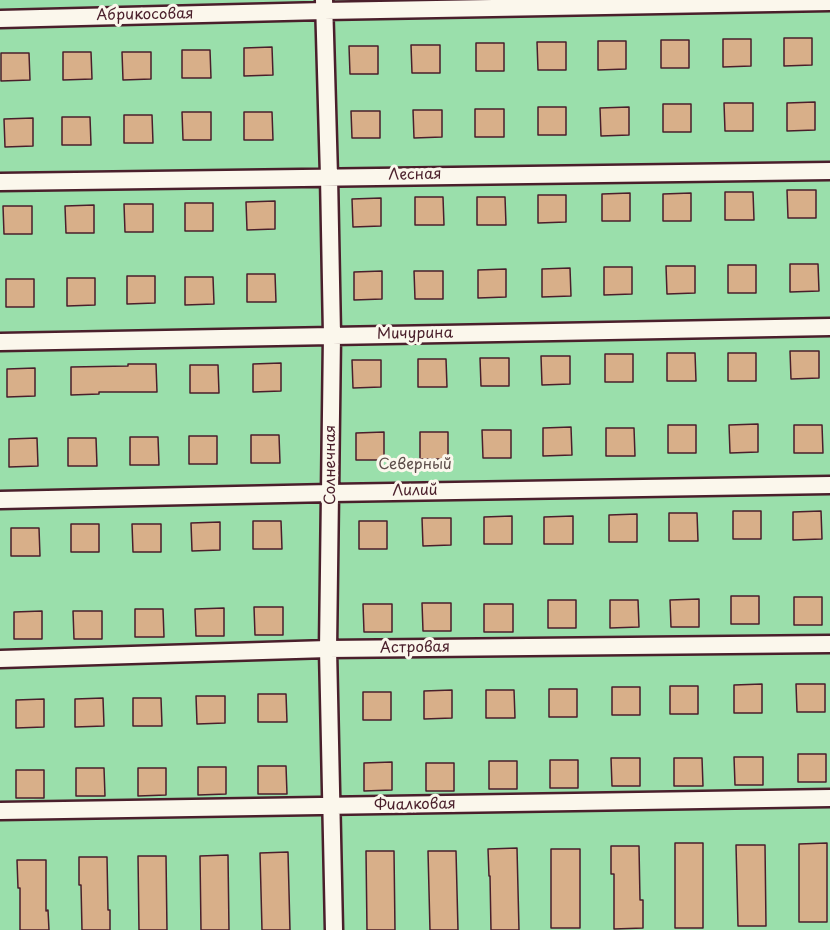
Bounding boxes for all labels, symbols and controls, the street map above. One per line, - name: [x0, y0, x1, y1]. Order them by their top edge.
- street label: Абрикосовая: [96, 5, 194, 25]
- street label: Лесная: [388, 166, 442, 184]
- street label: Мичурина: [377, 324, 453, 344]
- street label: Солнечная: [322, 425, 340, 505]
- park label: Северный: [378, 456, 452, 474]
- street label: Лилий: [392, 482, 438, 500]
- street label: Астровая: [380, 638, 450, 658]
- street label: Фиалковая: [374, 795, 456, 815]

